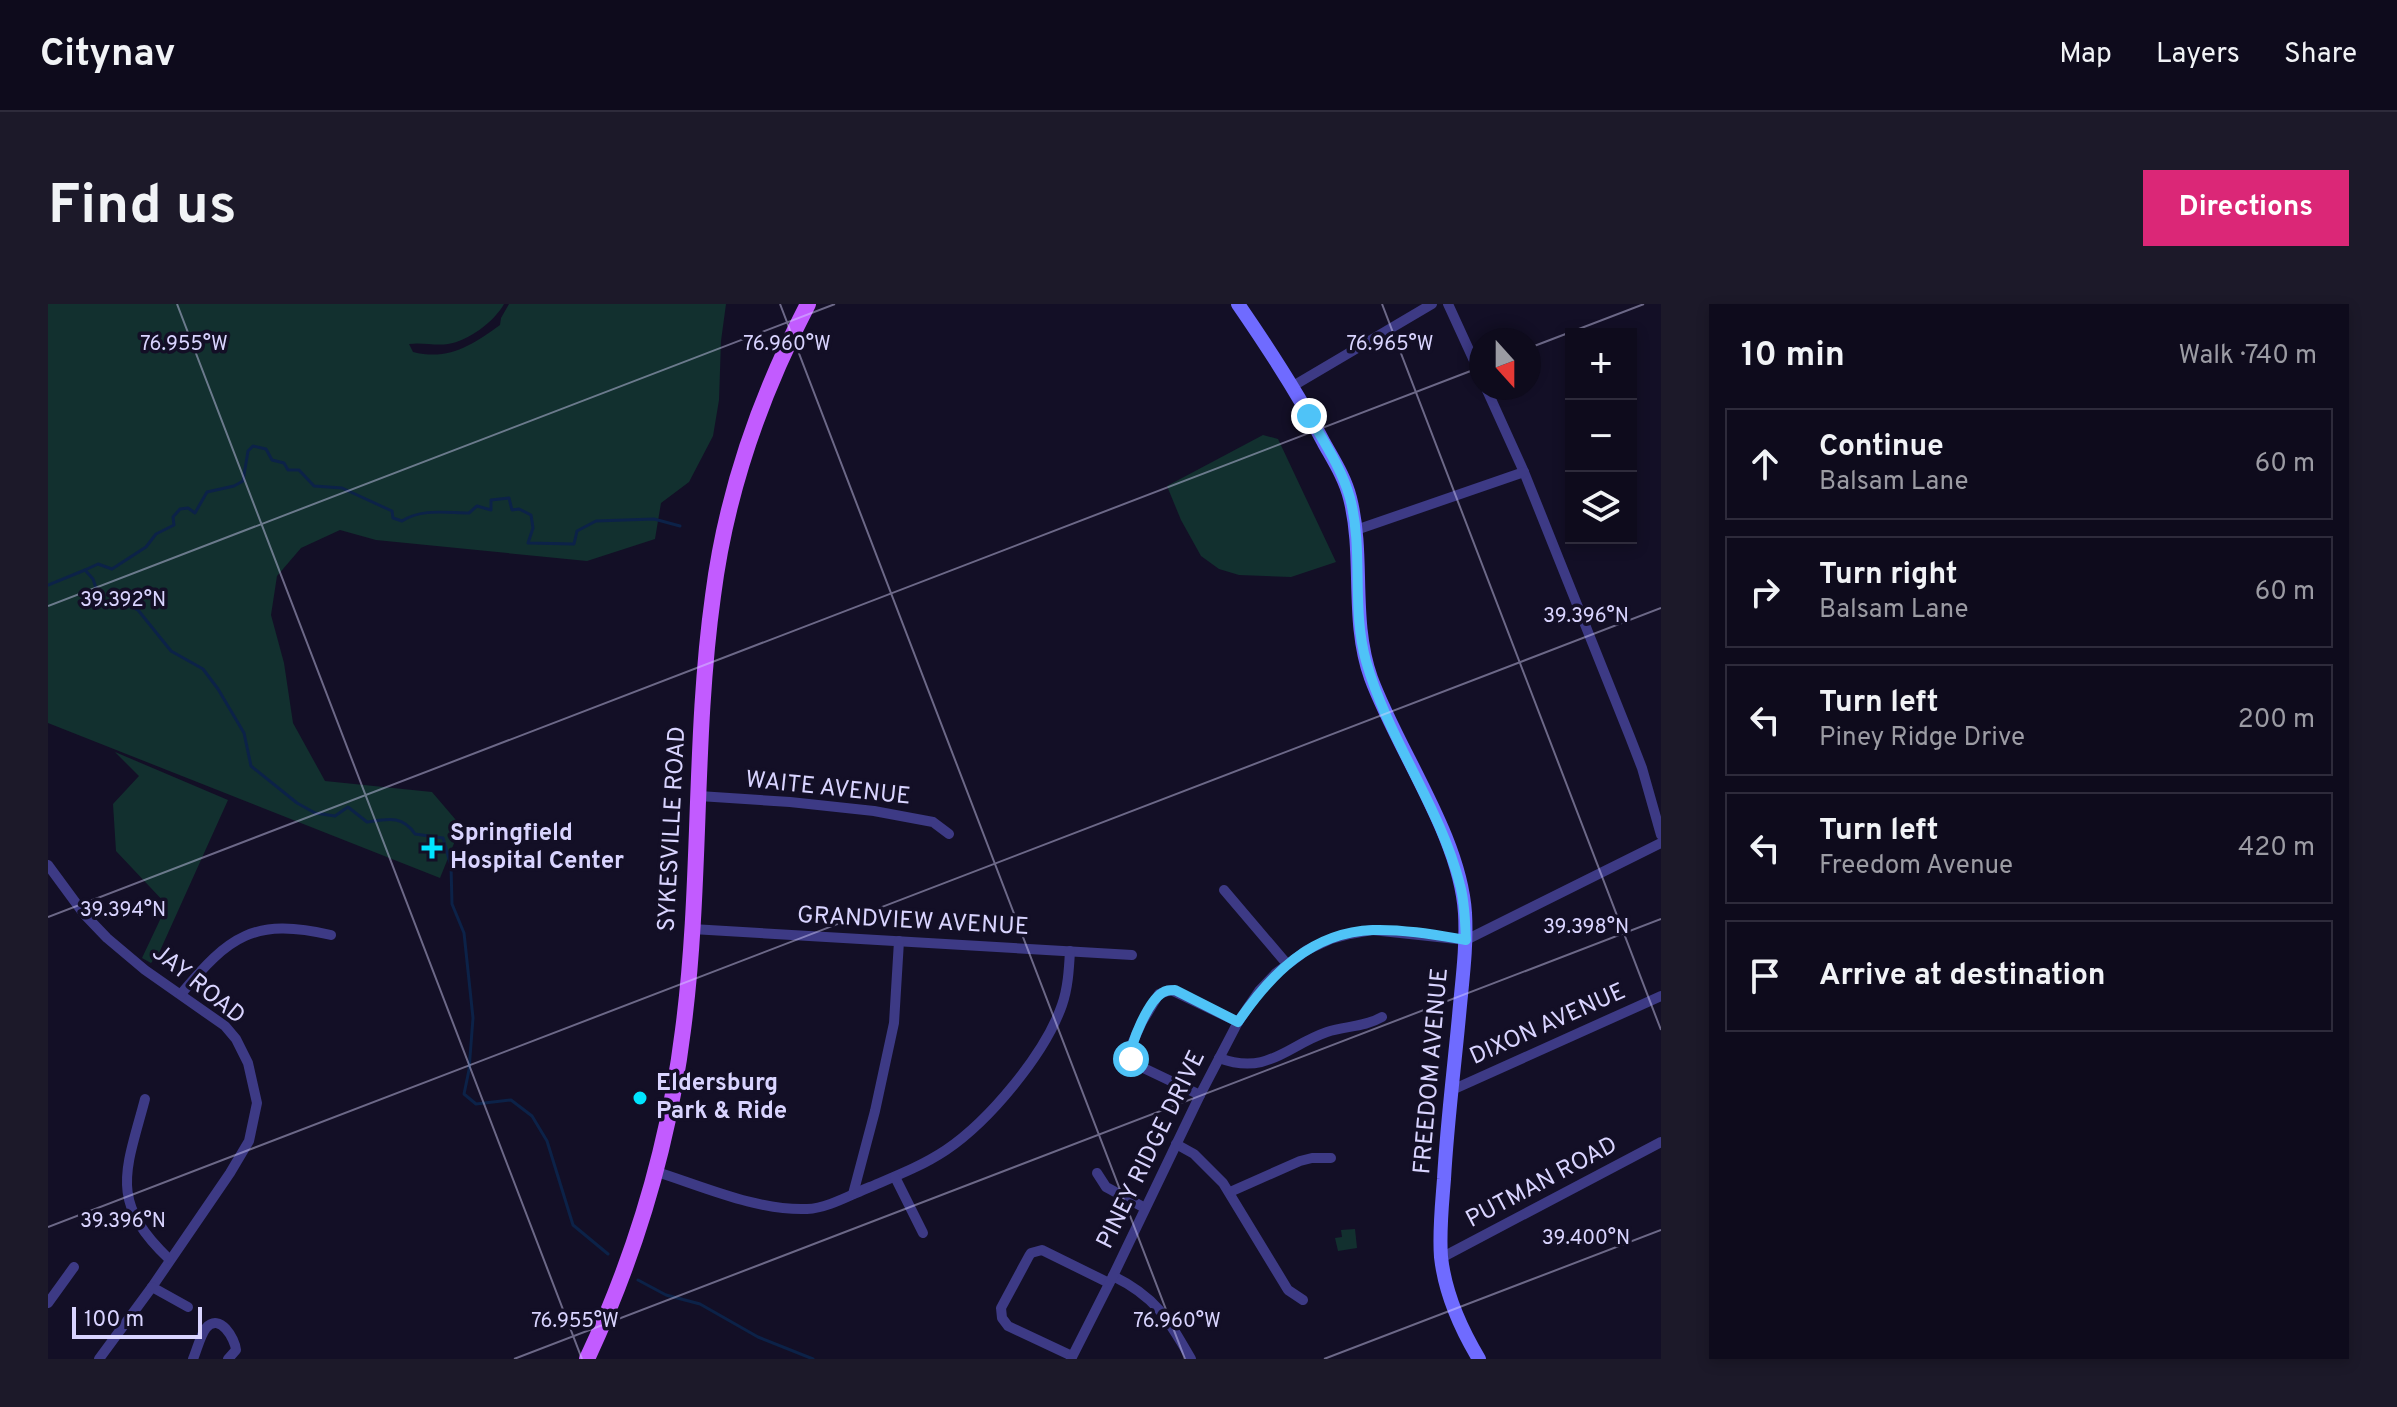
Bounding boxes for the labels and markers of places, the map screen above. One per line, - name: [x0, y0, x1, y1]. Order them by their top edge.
- place label: Springfield Hospital Center: [450, 819, 624, 877]
- marker: Springfield Hospital Center: [421, 837, 443, 859]
- place label: Eldersburg Park & Ride: [656, 1069, 787, 1127]
- marker: Eldersburg Park & Ride: [631, 1089, 649, 1107]

